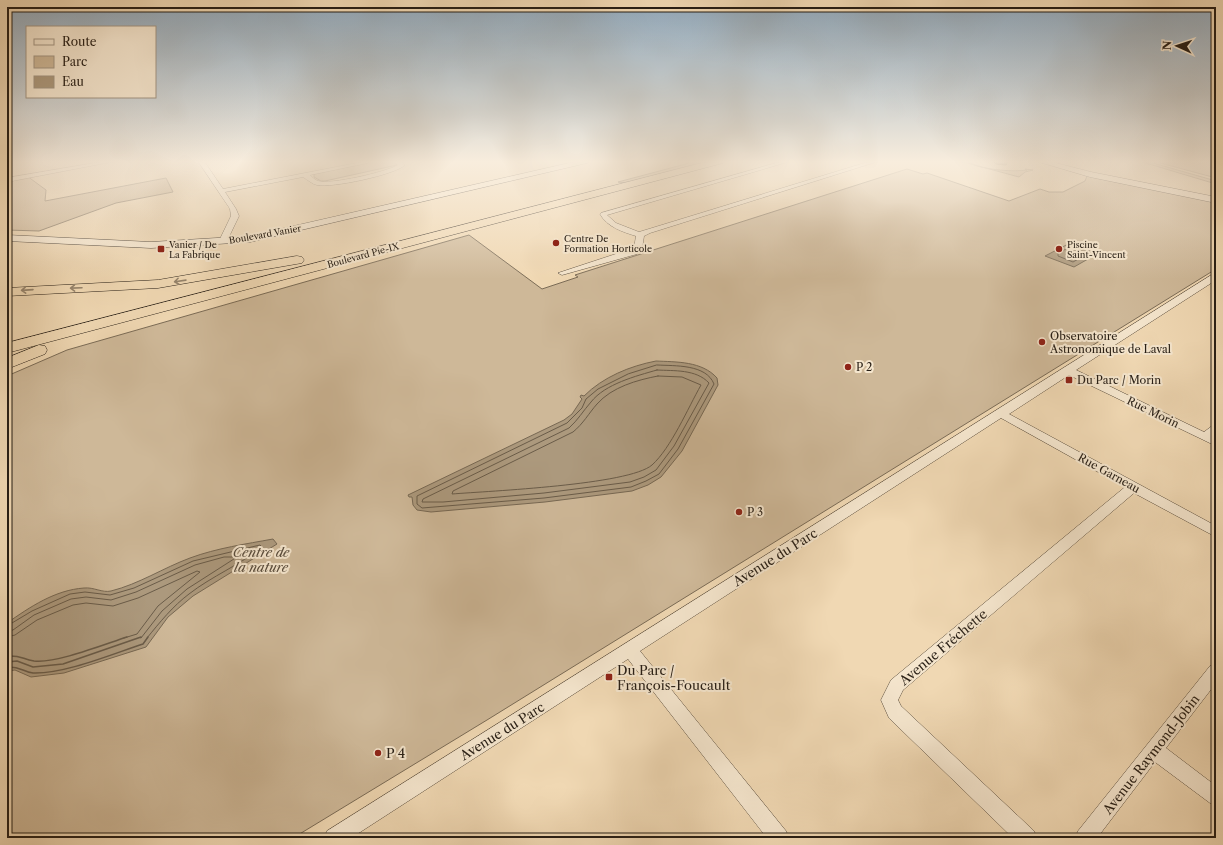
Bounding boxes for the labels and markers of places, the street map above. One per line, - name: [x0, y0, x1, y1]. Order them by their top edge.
- place label: Centre De Formation Horticole: [564, 233, 652, 254]
- marker: Centre De Formation Horticole: [551, 238, 561, 248]
- place label: Vanier / De La Fabrique: [168, 239, 220, 260]
- place label: Piscine Saint-Vincent: [1067, 239, 1127, 260]
- marker: Vanier / De La Fabrique: [156, 244, 166, 254]
- marker: Piscine Saint-Vincent: [1054, 244, 1064, 254]
- place label: Observatoire Astronomique de Laval: [1049, 329, 1172, 356]
- marker: Observatoire Astronomique de Laval: [1037, 337, 1047, 347]
- place label: P 2: [856, 360, 872, 374]
- marker: P 2: [843, 362, 853, 372]
- place label: Du Parc / Morin: [1077, 373, 1161, 387]
- marker: Du Parc / Morin: [1064, 375, 1074, 385]
- place label: P 3: [747, 505, 763, 519]
- marker: P 3: [734, 507, 744, 517]
- place label: Du Parc / François-Foucault: [617, 662, 731, 693]
- marker: Du Parc / François-Foucault: [604, 672, 614, 682]
- place label: P 4: [386, 745, 405, 761]
- marker: P 4: [373, 748, 383, 758]

